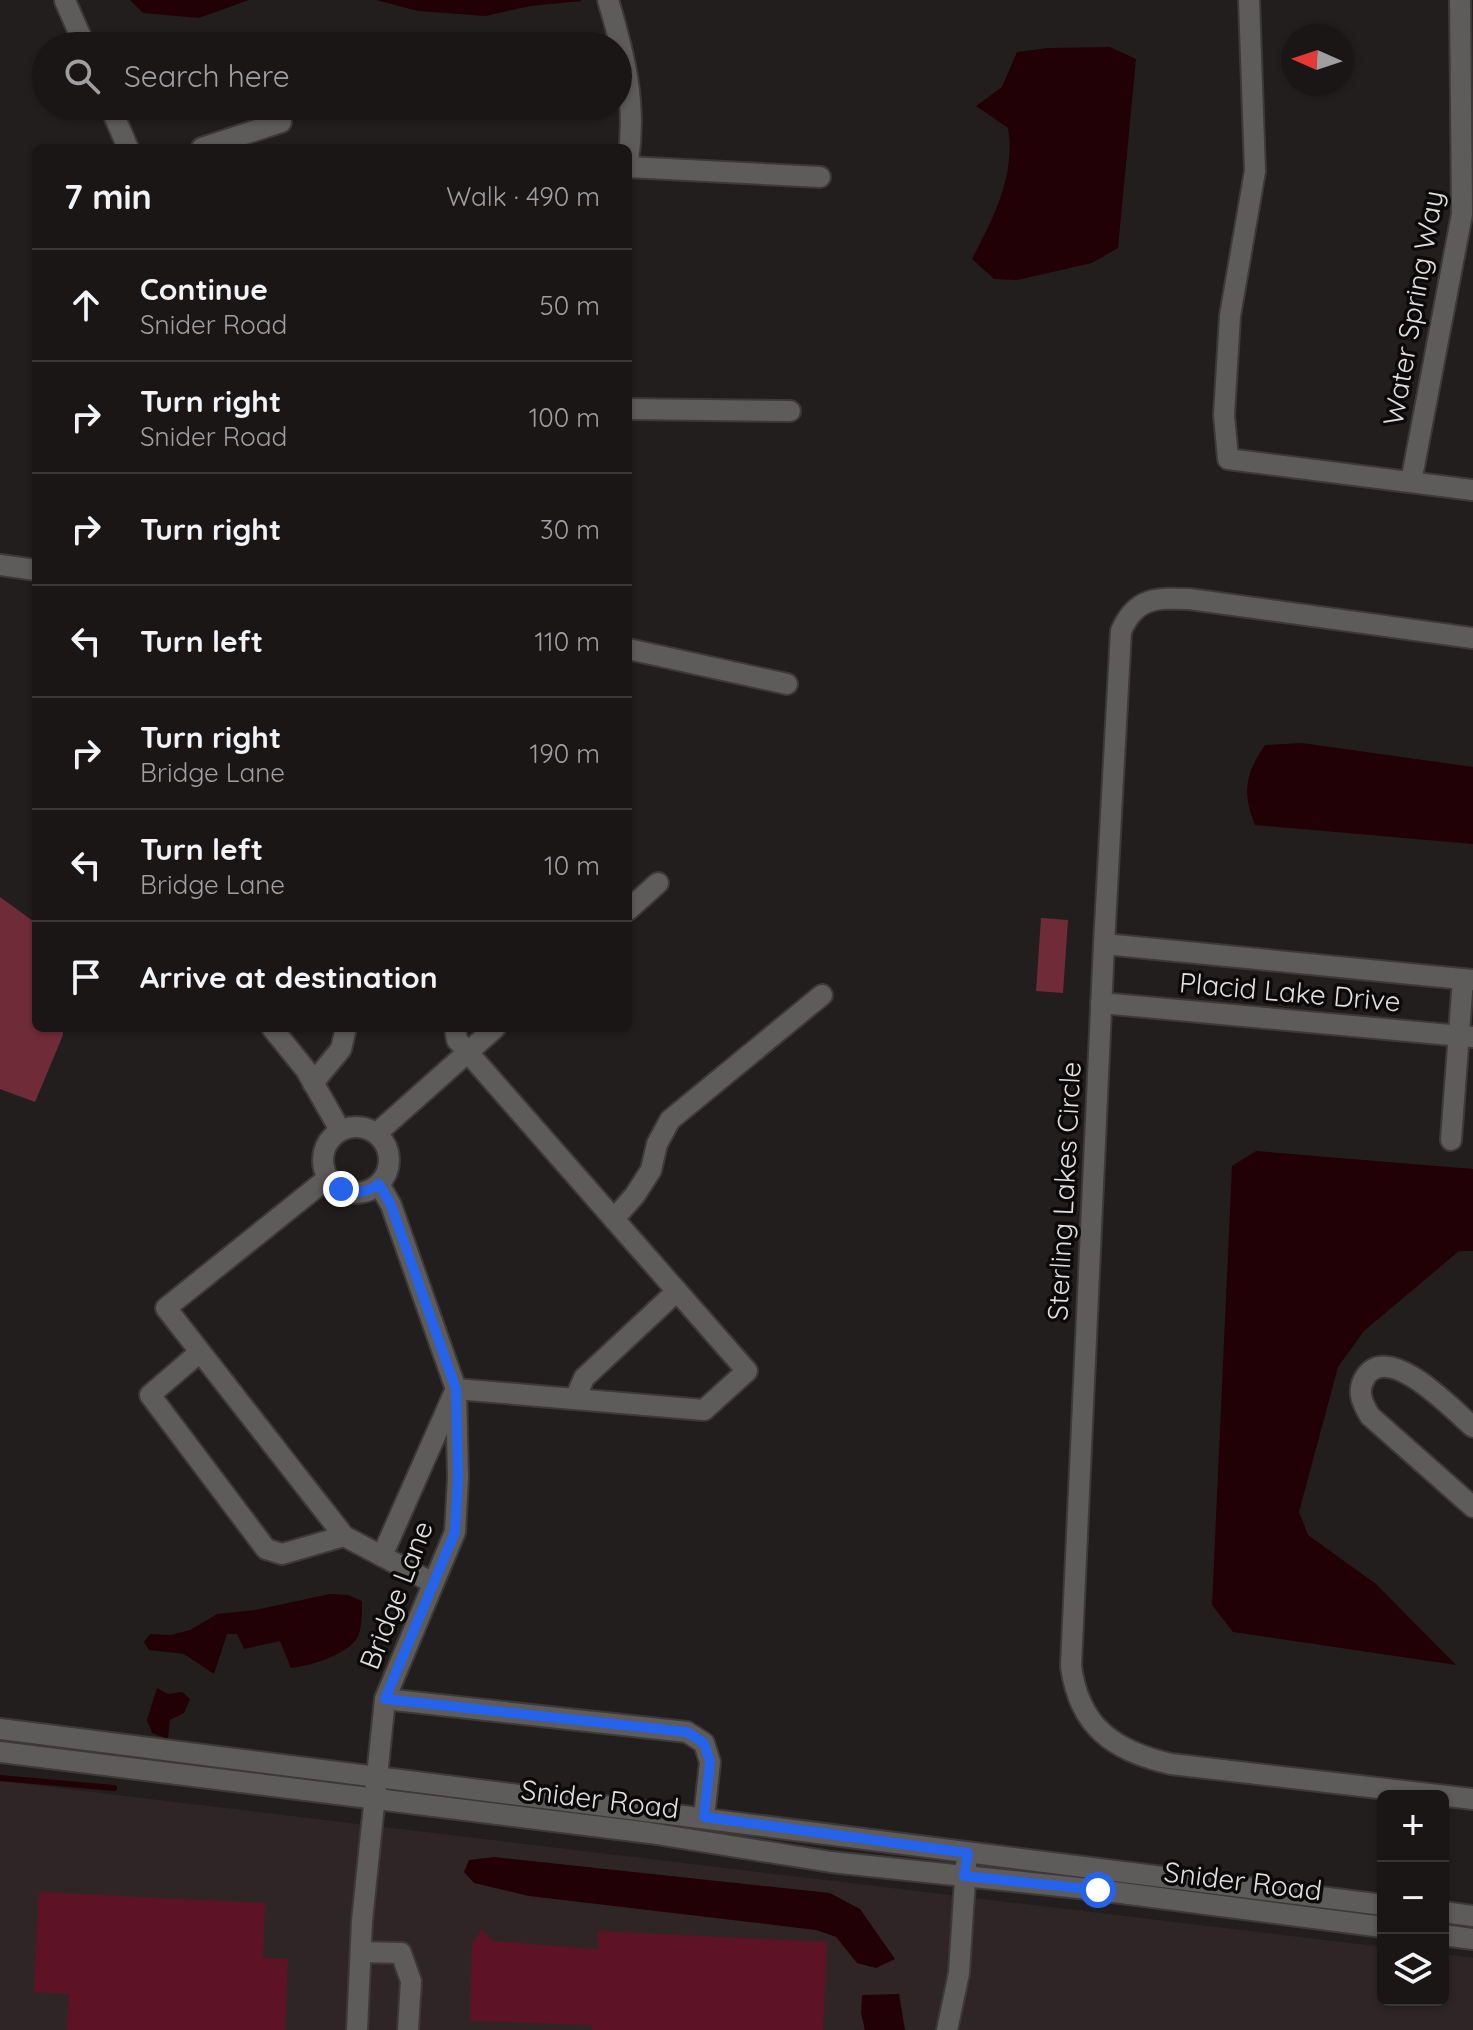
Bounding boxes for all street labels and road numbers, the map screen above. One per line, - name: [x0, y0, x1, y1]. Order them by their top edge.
- street label: Water Spring Way: [1375, 188, 1450, 428]
- street label: Placid Lake Drive: [1178, 964, 1402, 1019]
- street label: Sterling Lakes Circle: [1039, 1061, 1088, 1321]
- street label: Bridge Lane: [351, 1516, 440, 1674]
- street label: Snider Road: [519, 1771, 681, 1826]
- street label: Snider Road: [1162, 1853, 1324, 1908]

